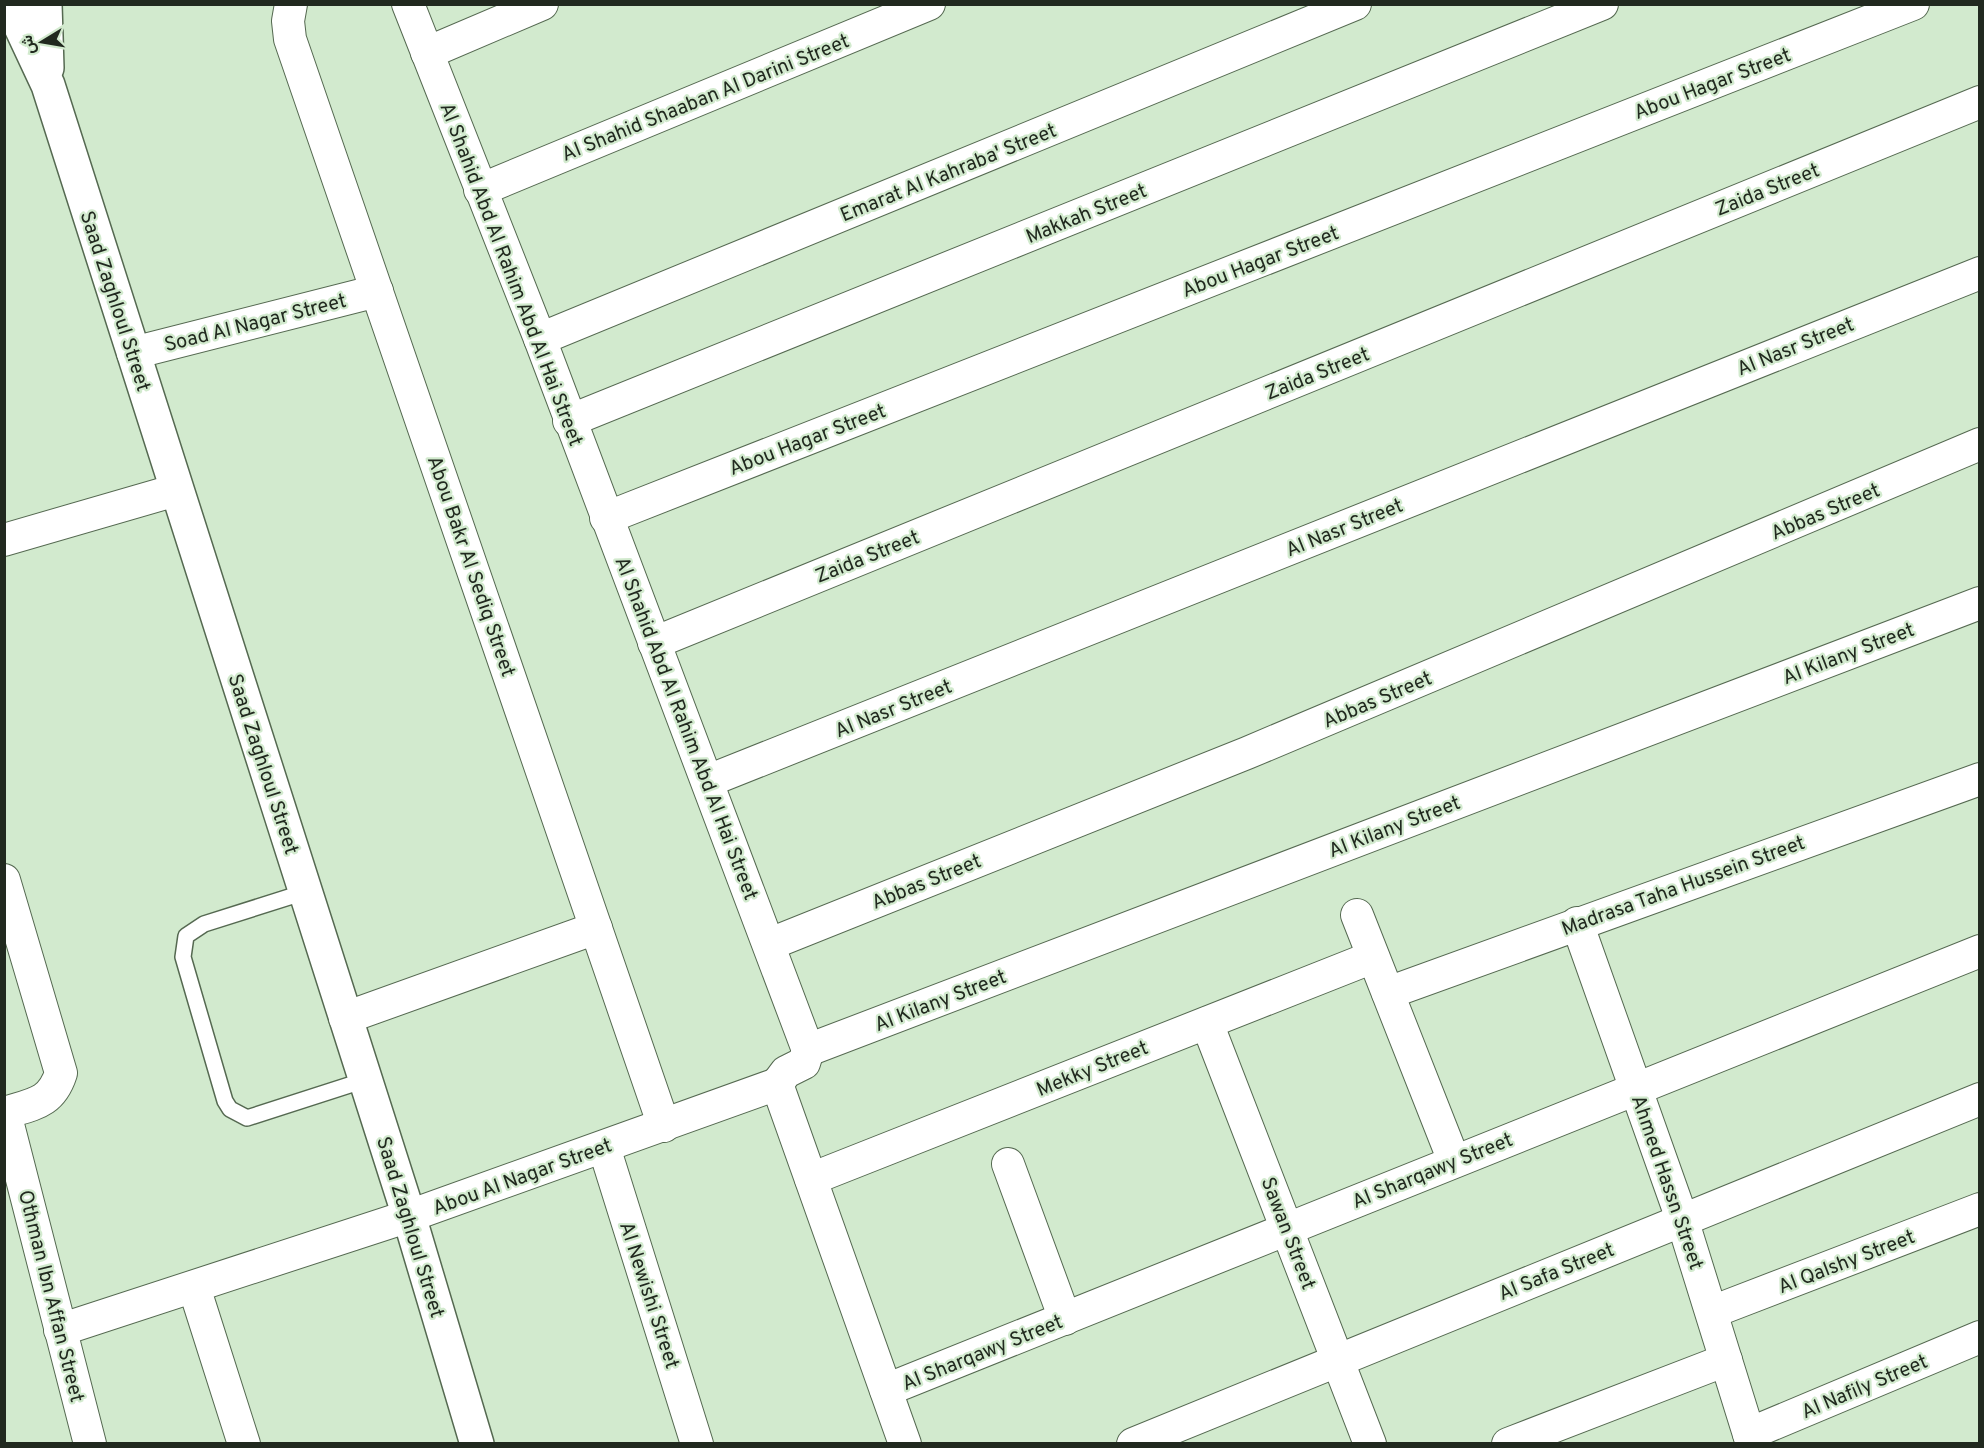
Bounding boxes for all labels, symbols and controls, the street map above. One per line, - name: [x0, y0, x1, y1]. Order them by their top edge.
- north arrow: [12, 12, 72, 72]
- street label: Al Shahid Shaaban Al Darini Street: [558, 29, 853, 169]
- text: ش: [18, 33, 41, 56]
- street label: Abou Hagar Street: [1630, 43, 1795, 127]
- street label: Al Shahid Abd Al Rahim Abd Al Hai Street: [432, 99, 588, 450]
- street label: Emarat Al Kahraba' Street: [837, 118, 1061, 229]
- street label: Zaida Street: [1712, 158, 1824, 224]
- street label: Makkah Street: [1022, 179, 1151, 251]
- street label: Saad Zaghloul Street: [73, 208, 156, 395]
- street label: Abou Hagar Street: [1178, 221, 1343, 305]
- street label: Soad Al Nagar Street: [162, 289, 349, 359]
- street label: Al Nasr Street: [1733, 312, 1858, 383]
- street label: Zaida Street: [1262, 342, 1374, 408]
- street label: Abou Hagar Street: [725, 399, 890, 483]
- street label: Abou Bakr Al Sediq Street: [420, 453, 520, 681]
- street label: Abbas Street: [1767, 478, 1884, 547]
- street label: Al Nasr Street: [1282, 493, 1407, 564]
- street label: Zaida Street: [812, 525, 924, 591]
- street label: Al Shahid Abd Al Rahim Abd Al Hai Street: [607, 553, 763, 904]
- street label: Al Kilany Street: [1779, 618, 1918, 692]
- street label: Abbas Street: [1319, 666, 1436, 735]
- street label: Saad Zaghloul Street: [221, 671, 304, 858]
- street label: Al Nasr Street: [831, 674, 956, 745]
- street label: Al Kilany Street: [1325, 791, 1464, 865]
- street label: Madrasa Taha Hussein Street: [1558, 831, 1809, 943]
- street label: Abbas Street: [868, 849, 985, 917]
- street label: Al Kilany Street: [871, 965, 1010, 1039]
- street label: Mekky Street: [1033, 1036, 1152, 1104]
- street label: Ahmed Hassn Street: [1624, 1092, 1708, 1273]
- street label: Al Sharqawy Street: [1348, 1128, 1517, 1216]
- street label: Abou Al Nagar Street: [429, 1133, 616, 1222]
- street label: Saad Zaghloul Street: [369, 1134, 449, 1321]
- street label: Sawan Street: [1254, 1174, 1320, 1294]
- street label: Othman Ibn Affan Street: [11, 1188, 89, 1405]
- street label: Al Newishi Street: [612, 1219, 684, 1372]
- street label: Al Qalshy Street: [1775, 1225, 1919, 1301]
- street label: Al Safa Street: [1495, 1238, 1619, 1308]
- street label: Al Sharqawy Street: [898, 1310, 1067, 1398]
- street label: Al Nafily Street: [1798, 1350, 1932, 1426]

